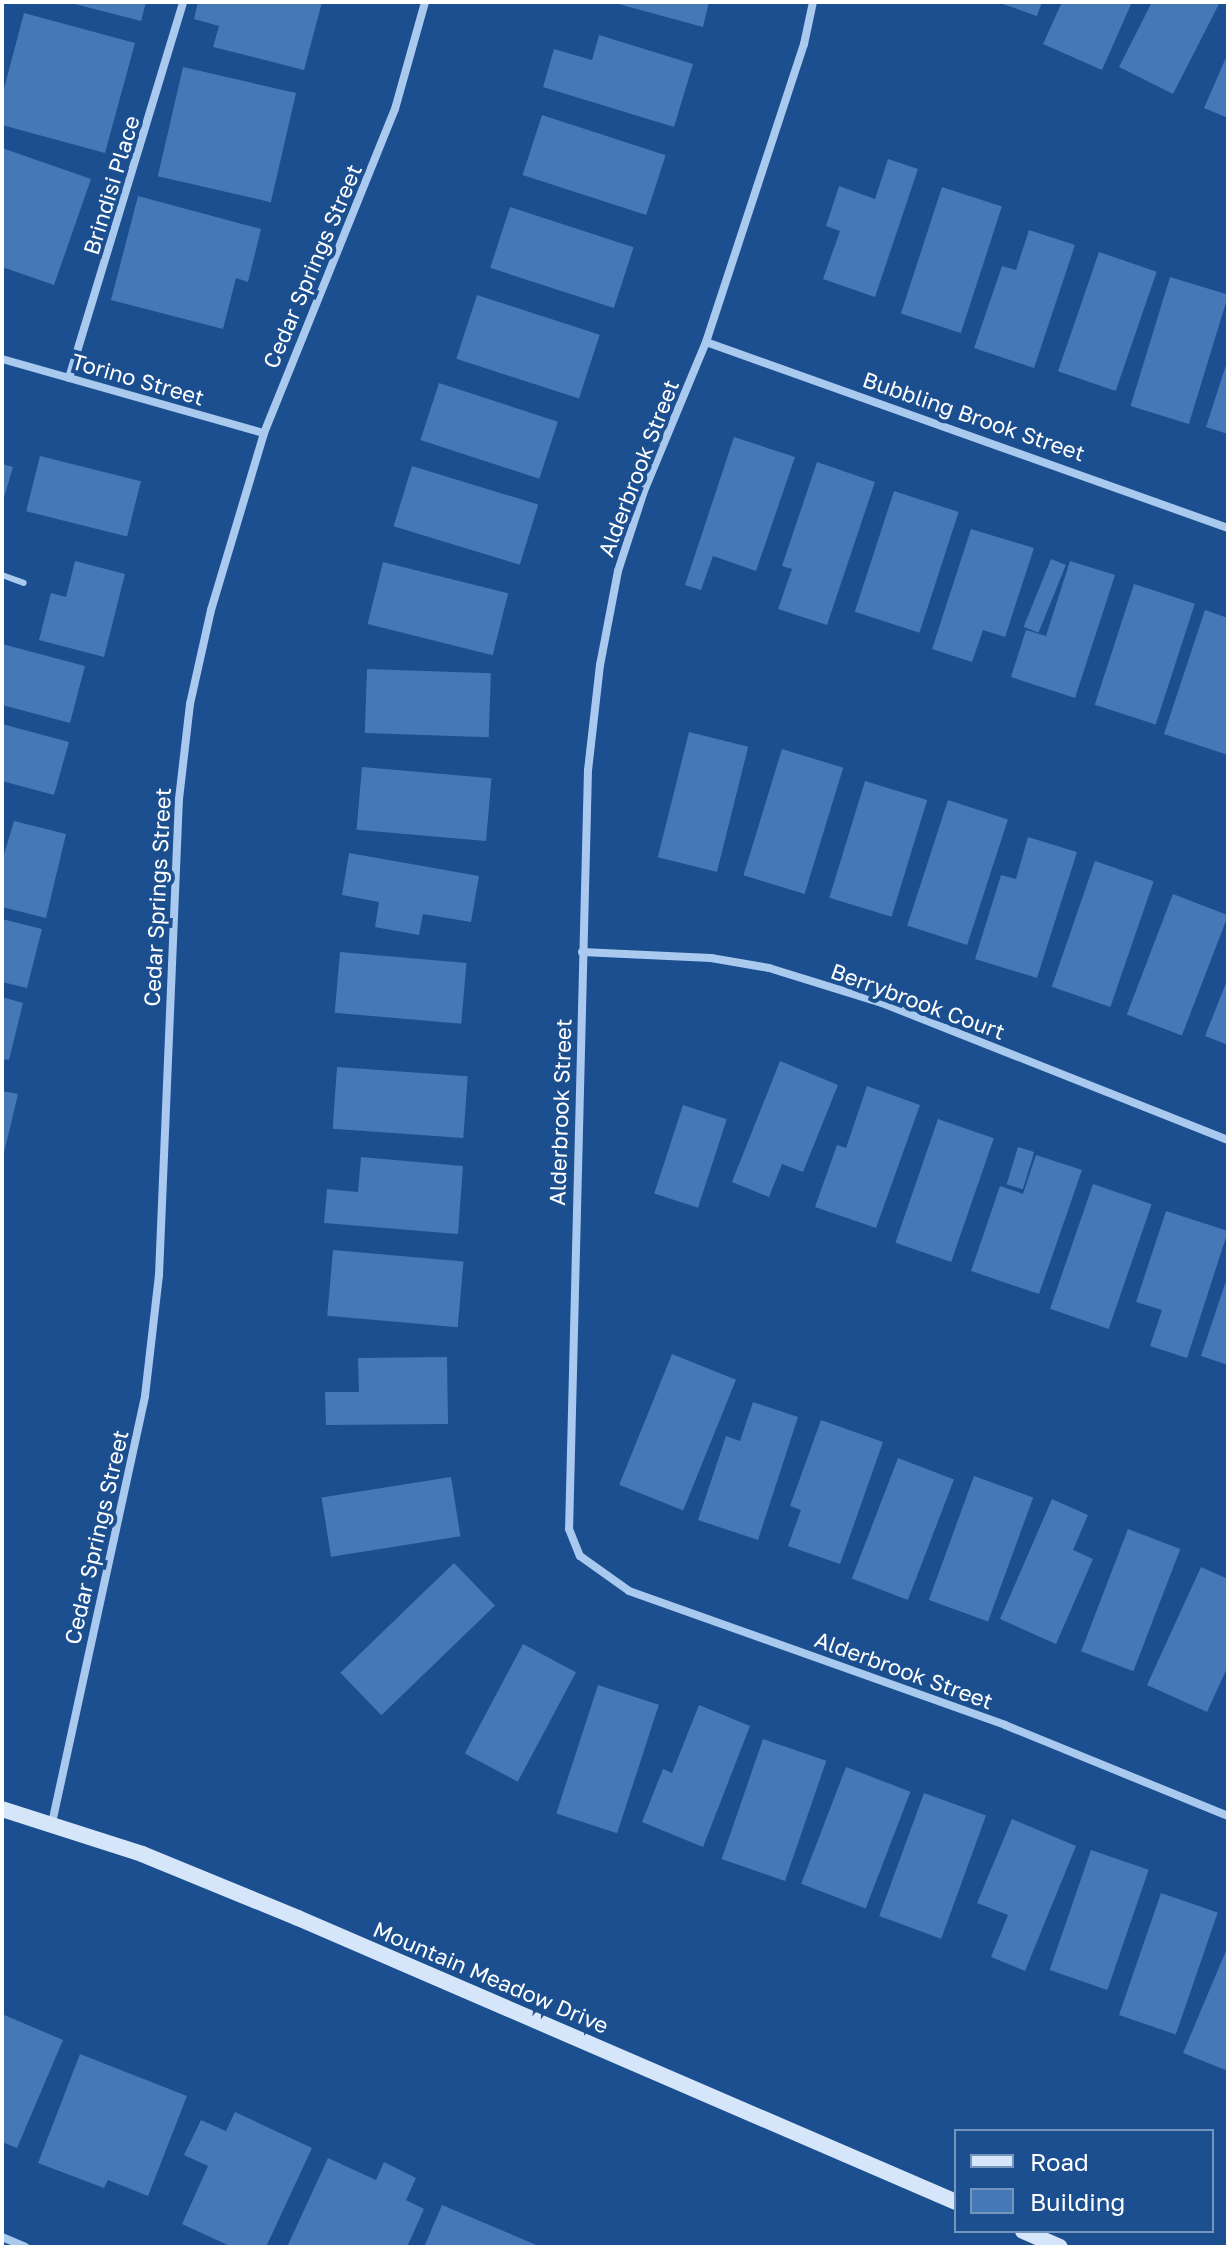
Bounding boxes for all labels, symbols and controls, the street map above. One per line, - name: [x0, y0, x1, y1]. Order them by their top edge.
- street label: Brindisi Place: [77, 112, 145, 258]
- street label: Cedar Springs Street: [257, 160, 367, 372]
- street label: Torino Street: [69, 347, 207, 411]
- street label: Bubbling Brook Street: [859, 366, 1089, 466]
- street label: Alderbrook Street: [592, 376, 684, 560]
- street label: Cedar Springs Street: [138, 787, 176, 1007]
- street label: Berrybrook Court: [827, 957, 1009, 1045]
- street label: Alderbrook Street: [544, 1018, 576, 1206]
- street label: Cedar Springs Street: [58, 1427, 134, 1647]
- street label: Alderbrook Street: [811, 1626, 997, 1714]
- street label: Mountain Meadow Drive: [369, 1915, 613, 2039]
- legend: [954, 2129, 1214, 2233]
- text: Road: [1030, 2147, 1089, 2176]
- text: Building: [1030, 2187, 1125, 2216]

